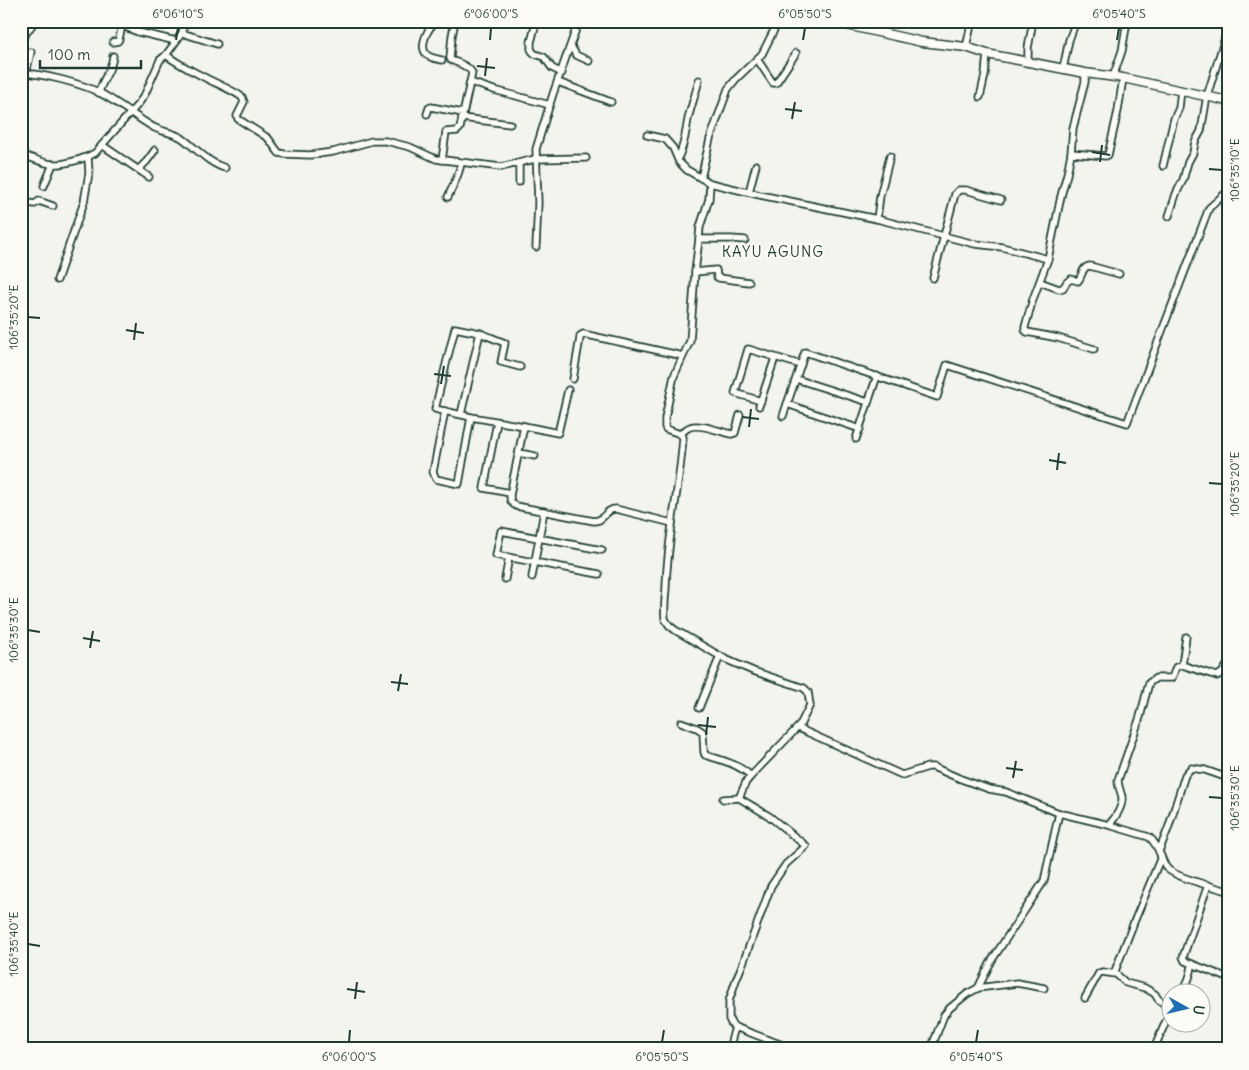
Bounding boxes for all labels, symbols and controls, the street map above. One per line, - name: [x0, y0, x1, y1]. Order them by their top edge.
- text: 6°06'10"S: [152, 6, 204, 21]
- text: 6°06'00"S: [464, 6, 519, 21]
- text: 6°05'50"S: [778, 6, 832, 21]
- text: 6°05'40"S: [1092, 6, 1146, 21]
- scale bar: [40, 38, 141, 70]
- text: 100 m: [48, 45, 90, 64]
- text: 106°35'10"E: [1227, 138, 1242, 202]
- district label: KAYU AGUNG: [722, 242, 824, 261]
- text: 106°35'20"E: [6, 284, 21, 350]
- text: 106°35'20"E: [1227, 451, 1242, 517]
- text: 106°35'30"E: [6, 597, 21, 663]
- text: 106°35'30"E: [1227, 765, 1242, 831]
- text: 106°35'40"E: [6, 911, 21, 977]
- north arrow: [1162, 982, 1212, 1032]
- text: U: [1189, 1004, 1208, 1016]
- text: 6°06'00"S: [322, 1049, 377, 1064]
- text: 6°05'50"S: [635, 1049, 689, 1064]
- text: 6°05'40"S: [949, 1049, 1003, 1064]

